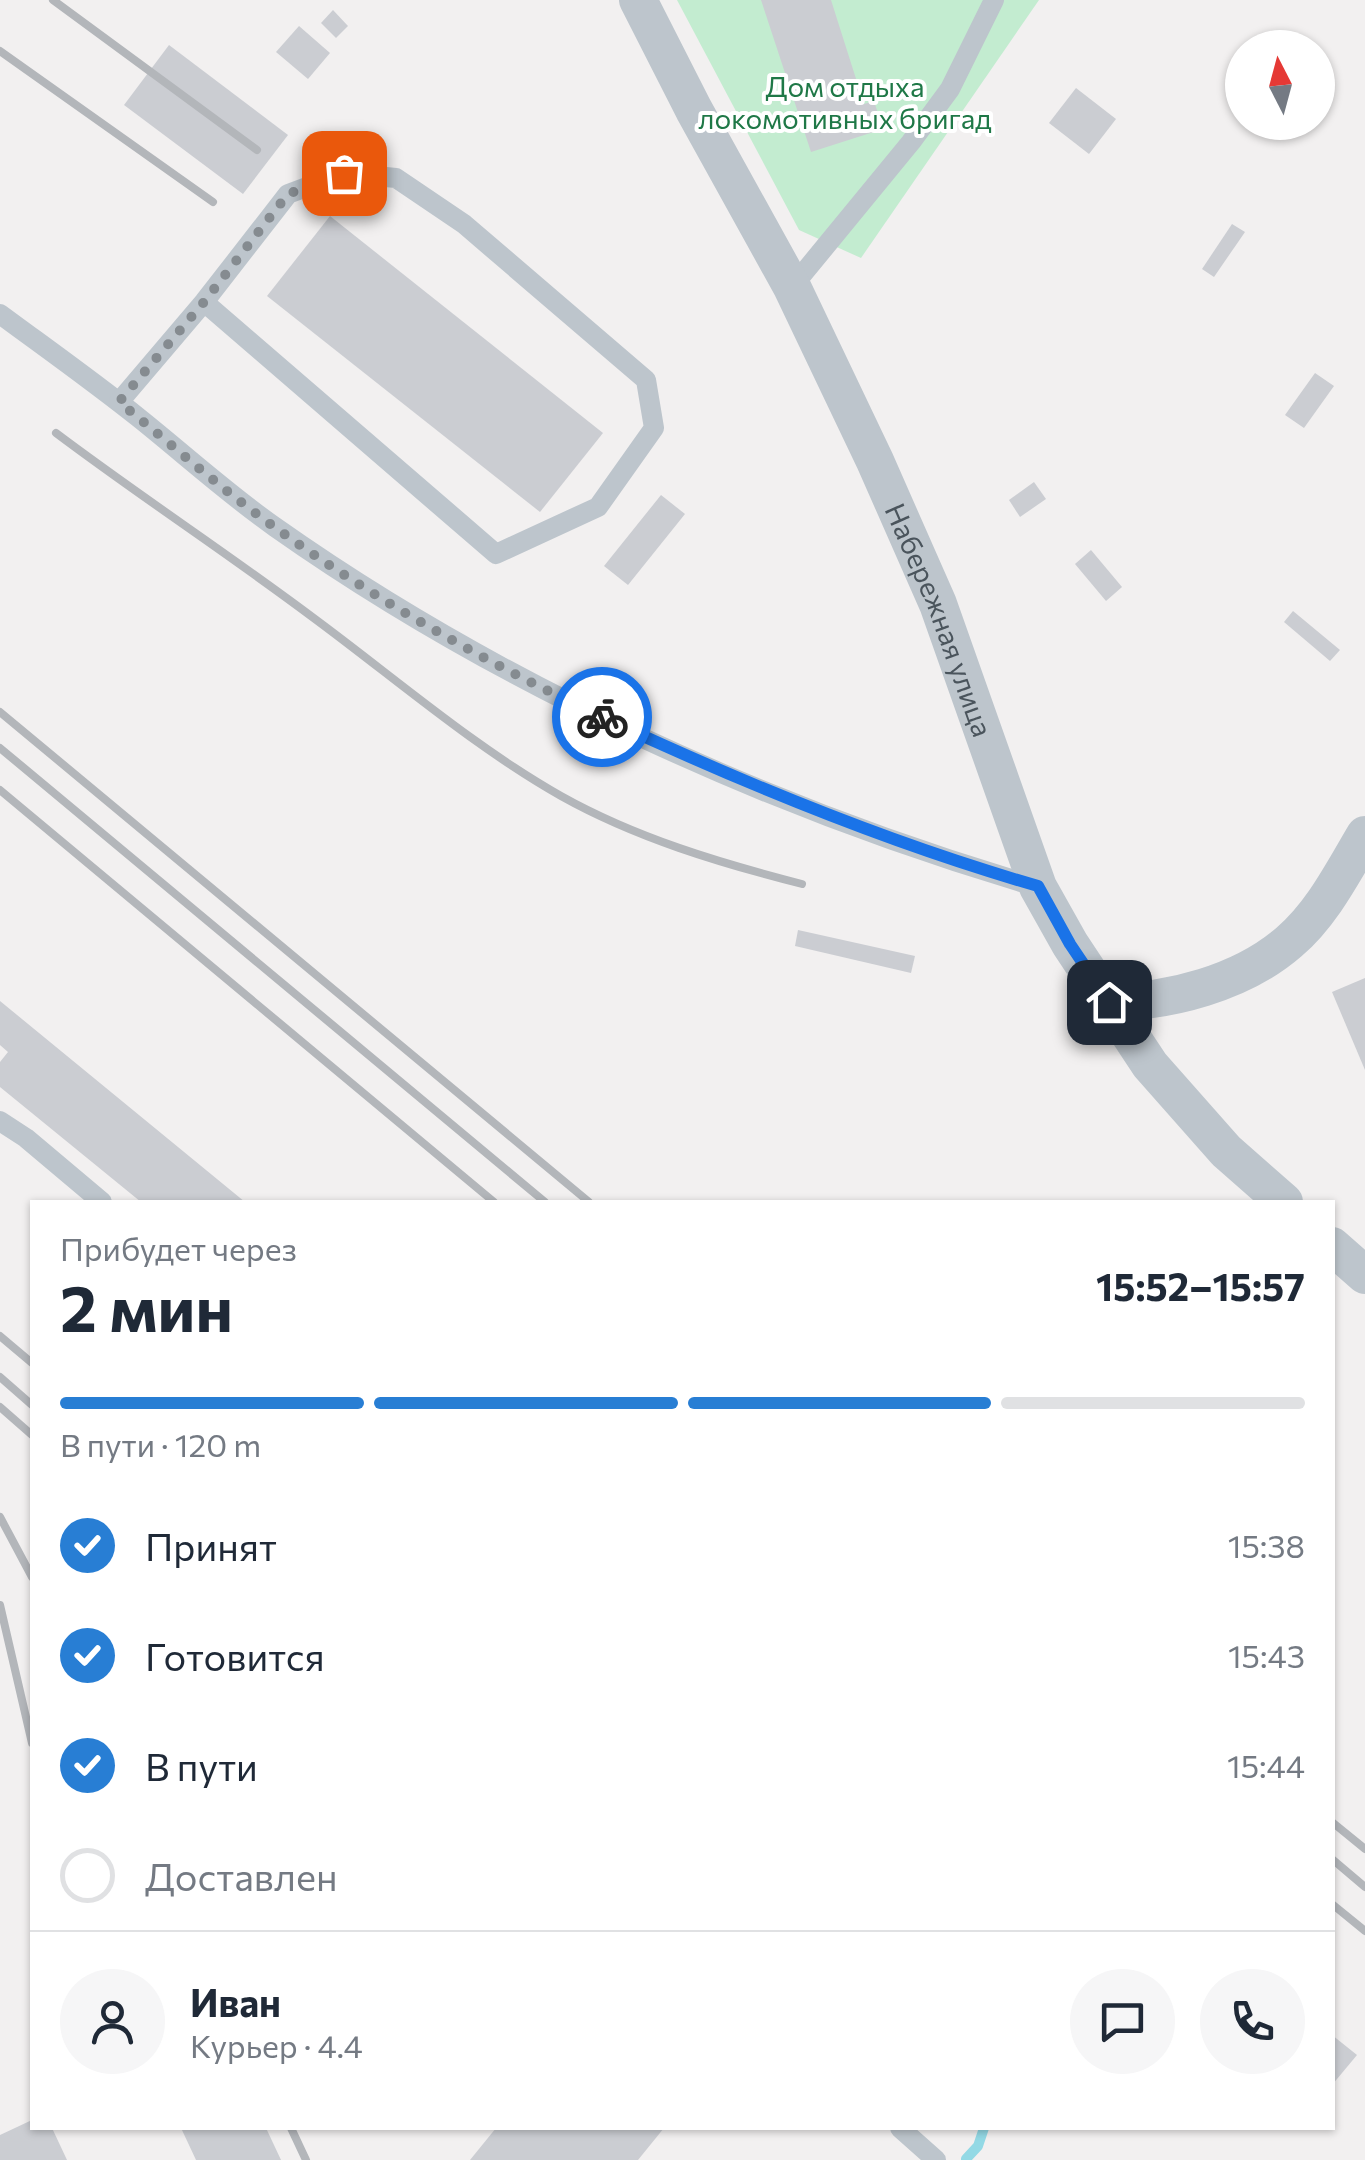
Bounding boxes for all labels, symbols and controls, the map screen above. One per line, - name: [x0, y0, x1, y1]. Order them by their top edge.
- north arrow: [1225, 30, 1335, 140]
- map controls: [1225, 30, 1335, 140]
- park label: Дом отдыха локомотивных бригад: [698, 69, 992, 135]
- pin: [302, 131, 387, 216]
- icon: bag: [317, 146, 372, 201]
- street label: Набережная улица: [879, 498, 1000, 741]
- courier: [552, 667, 652, 767]
- icon: bike: [575, 690, 630, 745]
- pin: [1067, 960, 1152, 1045]
- icon: home: [1082, 975, 1137, 1030]
- text: Прибудет через: [60, 1228, 297, 1268]
- text: 15:52–15:57: [1096, 1262, 1305, 1309]
- text: 2 мин: [60, 1266, 233, 1345]
- text: В пути · 120 m: [60, 1424, 261, 1464]
- icon: check: [60, 1518, 115, 1573]
- text: Принят: [145, 1522, 277, 1569]
- text: 15:38: [1228, 1525, 1305, 1565]
- icon: check: [60, 1628, 115, 1683]
- text: Готовится: [145, 1632, 325, 1679]
- text: 15:43: [1228, 1635, 1305, 1675]
- icon: check: [60, 1738, 115, 1793]
- text: В пути: [145, 1742, 258, 1789]
- text: 15:44: [1227, 1745, 1305, 1785]
- text: Доставлен: [145, 1852, 338, 1899]
- button: person: [60, 1969, 165, 2074]
- button: chat: [1070, 1969, 1175, 2074]
- button: phone: [1200, 1969, 1305, 2074]
- text: Иван: [190, 1978, 281, 2025]
- text: Курьер · 4.4: [190, 2025, 363, 2065]

